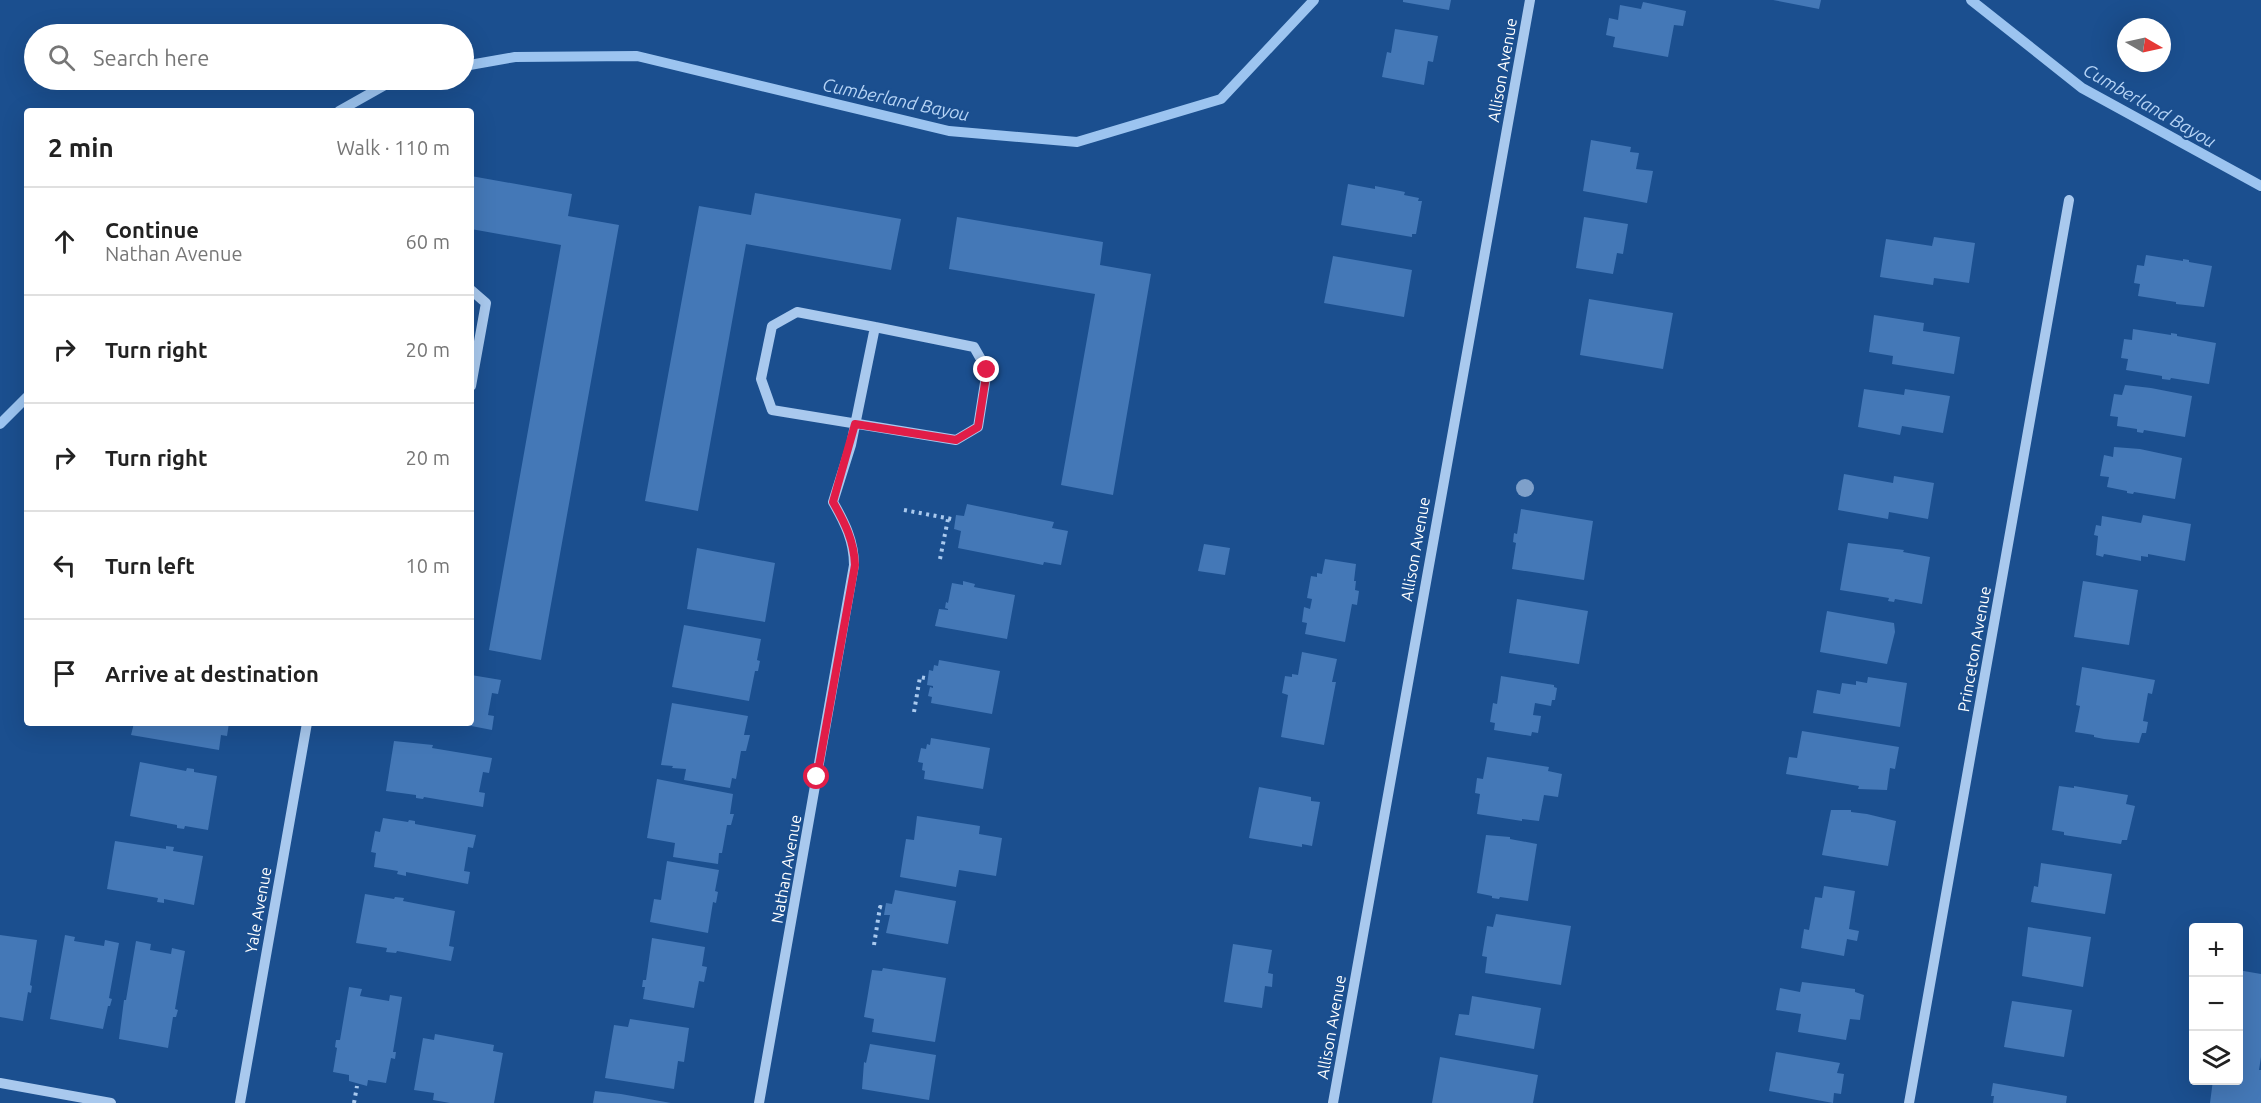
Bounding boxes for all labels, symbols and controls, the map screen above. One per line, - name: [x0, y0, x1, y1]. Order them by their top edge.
- street label: Allison Avenue: [1484, 16, 1520, 124]
- north arrow: [2117, 18, 2171, 72]
- search box: [24, 24, 474, 90]
- icon: search: [45, 41, 78, 74]
- text: Search here: [93, 45, 209, 70]
- water label: Cumberland Bayou: [2080, 59, 2220, 151]
- water label: Cumberland Bayou: [821, 74, 971, 124]
- text: 2 min: [48, 133, 114, 162]
- text: Walk · 110 m: [337, 136, 450, 159]
- text: Continue: [105, 217, 199, 242]
- icon: ahead: [48, 225, 81, 258]
- text: 60 m: [406, 230, 450, 253]
- text: Nathan Avenue: [105, 242, 243, 265]
- icon: right: [48, 333, 81, 366]
- text: Turn right: [105, 337, 207, 362]
- text: 20 m: [406, 338, 450, 361]
- route end: [973, 356, 999, 382]
- icon: right: [48, 441, 81, 474]
- text: Turn right: [105, 445, 207, 470]
- text: 20 m: [406, 446, 450, 469]
- street label: Allison Avenue: [1397, 495, 1433, 603]
- icon: left: [48, 549, 81, 582]
- text: Turn left: [105, 553, 195, 578]
- text: 10 m: [406, 554, 450, 577]
- street label: Princeton Avenue: [1954, 585, 1994, 713]
- icon: arrive: [48, 657, 81, 690]
- text: Arrive at destination: [105, 661, 319, 686]
- route start: [803, 763, 829, 789]
- street label: Nathan Avenue: [768, 813, 804, 925]
- street label: Yale Avenue: [242, 865, 274, 955]
- map controls: [2189, 923, 2243, 1085]
- button: +: [2189, 923, 2243, 977]
- street label: Allison Avenue: [1313, 973, 1349, 1081]
- button: −: [2189, 977, 2243, 1031]
- button: layers: [2189, 1031, 2243, 1085]

